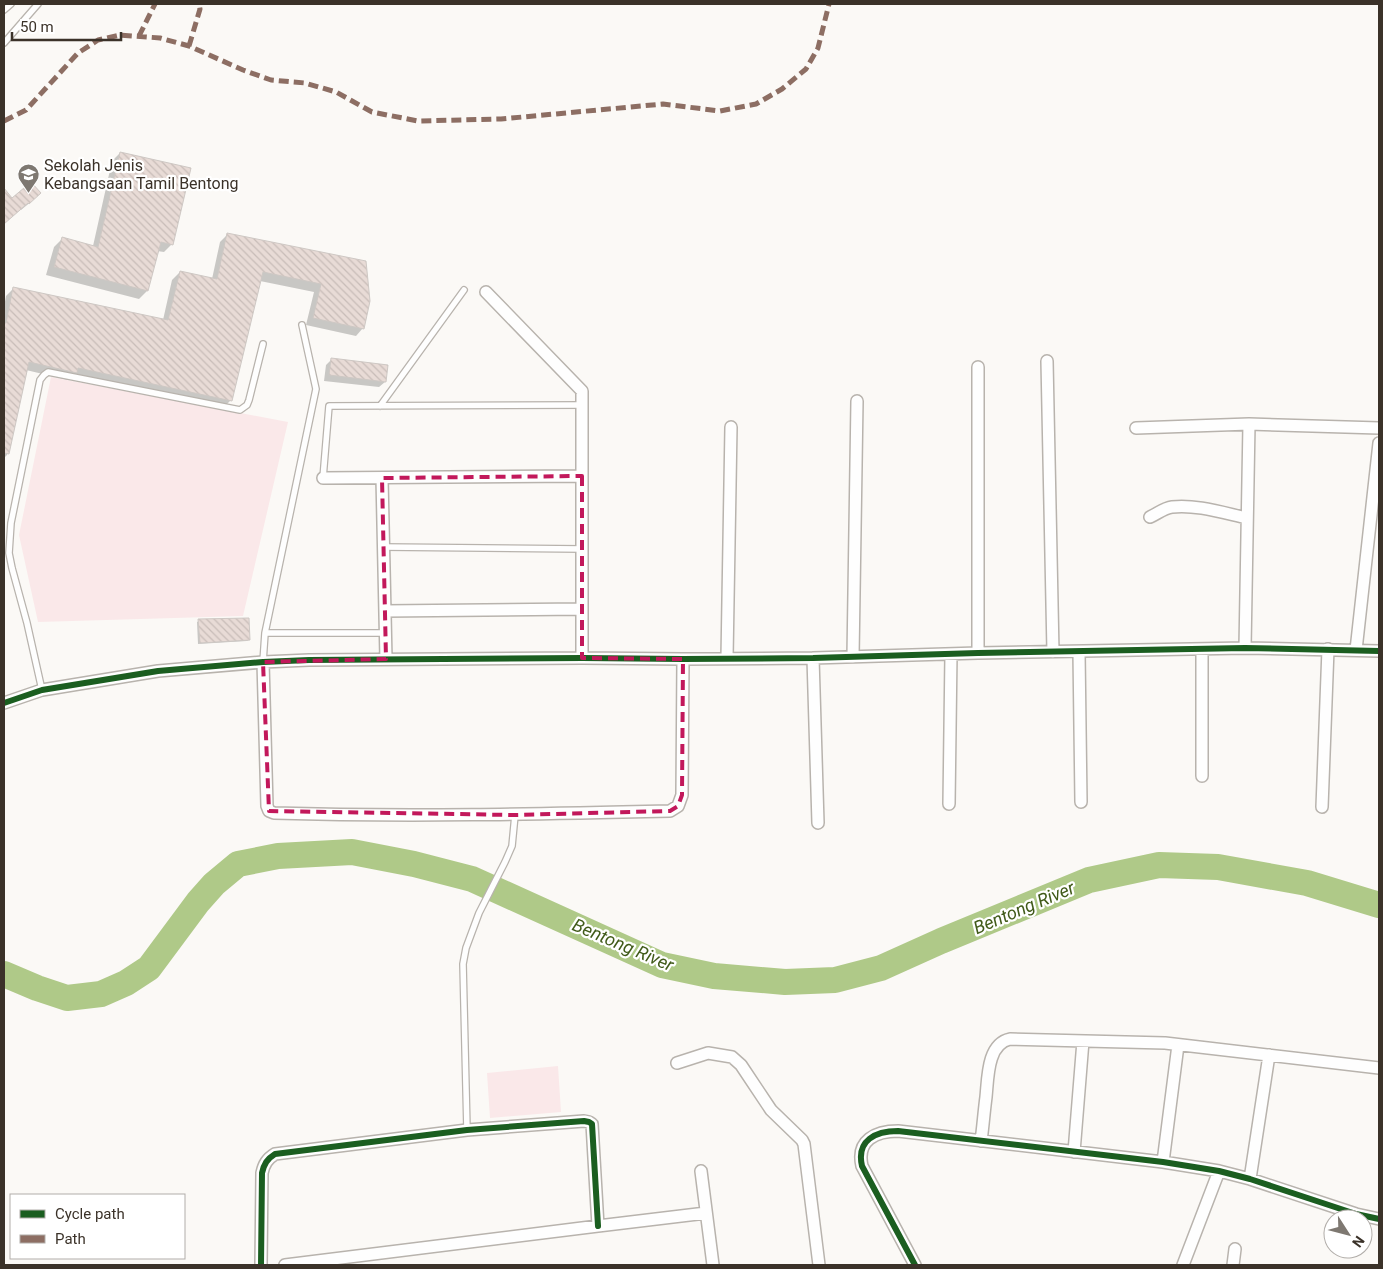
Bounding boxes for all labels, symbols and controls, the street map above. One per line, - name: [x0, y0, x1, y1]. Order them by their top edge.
- scale bar: [12, 10, 121, 42]
- text: 50 m: [20, 18, 54, 36]
- place label: Sekolah Jenis Kebangsaan Tamil Bentong: [44, 156, 238, 193]
- school or university icon: Sekolah Jenis Kebangsaan Tamil Bentong: [16, 162, 40, 193]
- water label: Bentong River: [970, 876, 1078, 938]
- water label: Bentong River: [570, 914, 678, 976]
- legend: [10, 1194, 185, 1259]
- text: Cycle path: [55, 1205, 125, 1223]
- north arrow: [1323, 1209, 1373, 1259]
- text: Path: [55, 1230, 86, 1248]
- text: N: [1349, 1233, 1368, 1250]

